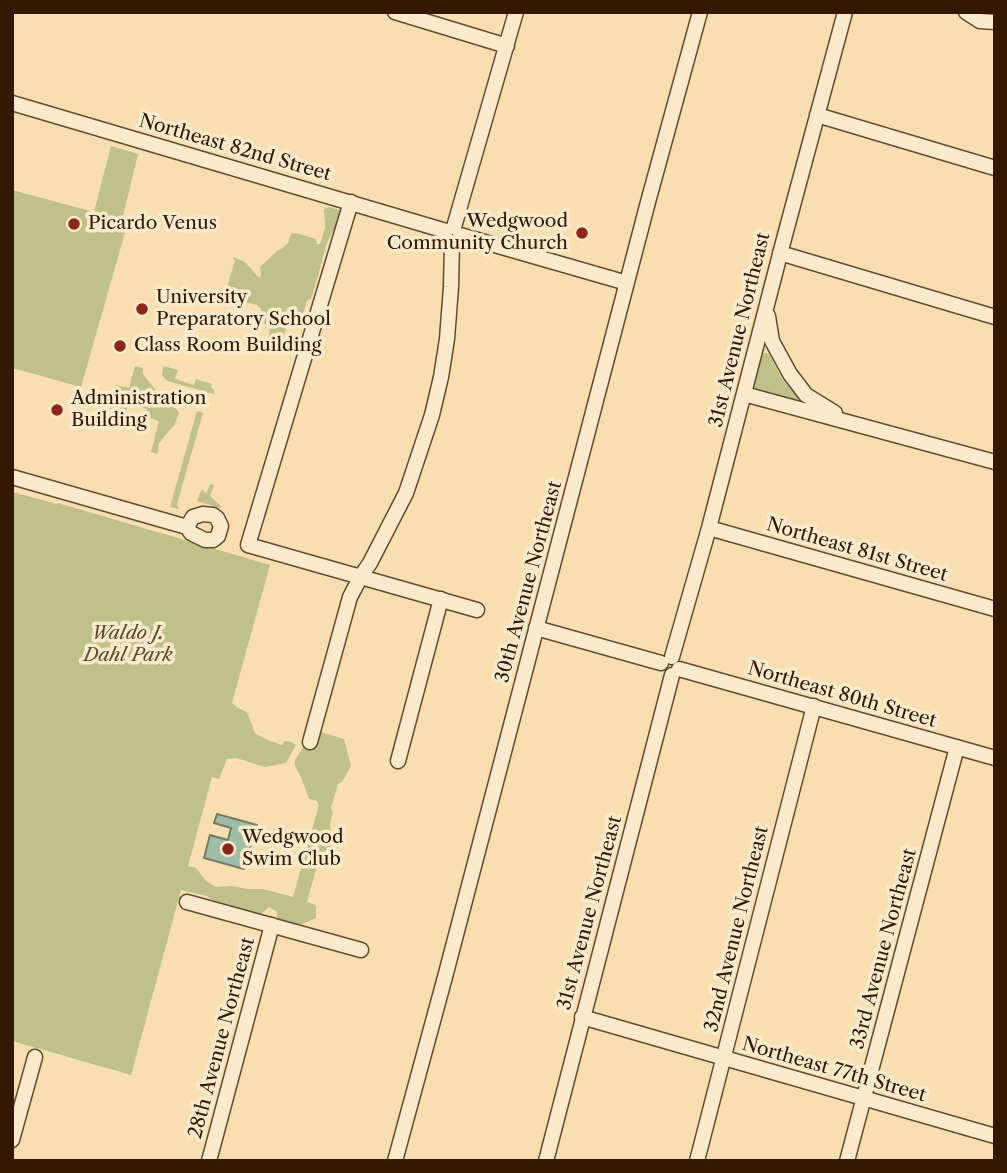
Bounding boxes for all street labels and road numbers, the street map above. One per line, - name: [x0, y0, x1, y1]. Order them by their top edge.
- street label: Northeast 82nd Street: [136, 110, 334, 186]
- street label: 31st Avenue Northeast: [705, 230, 775, 430]
- street label: 30th Avenue Northeast: [491, 479, 567, 685]
- street label: Northeast 81st Street: [764, 513, 950, 587]
- street label: Northeast 80th Street: [745, 657, 939, 733]
- street label: 31st Avenue Northeast: [553, 813, 627, 1013]
- street label: 32nd Avenue Northeast: [700, 824, 774, 1034]
- street label: 33rd Avenue Northeast: [846, 846, 922, 1052]
- street label: 28th Avenue Northeast: [184, 935, 260, 1141]
- street label: Northeast 77th Street: [739, 1033, 929, 1107]

